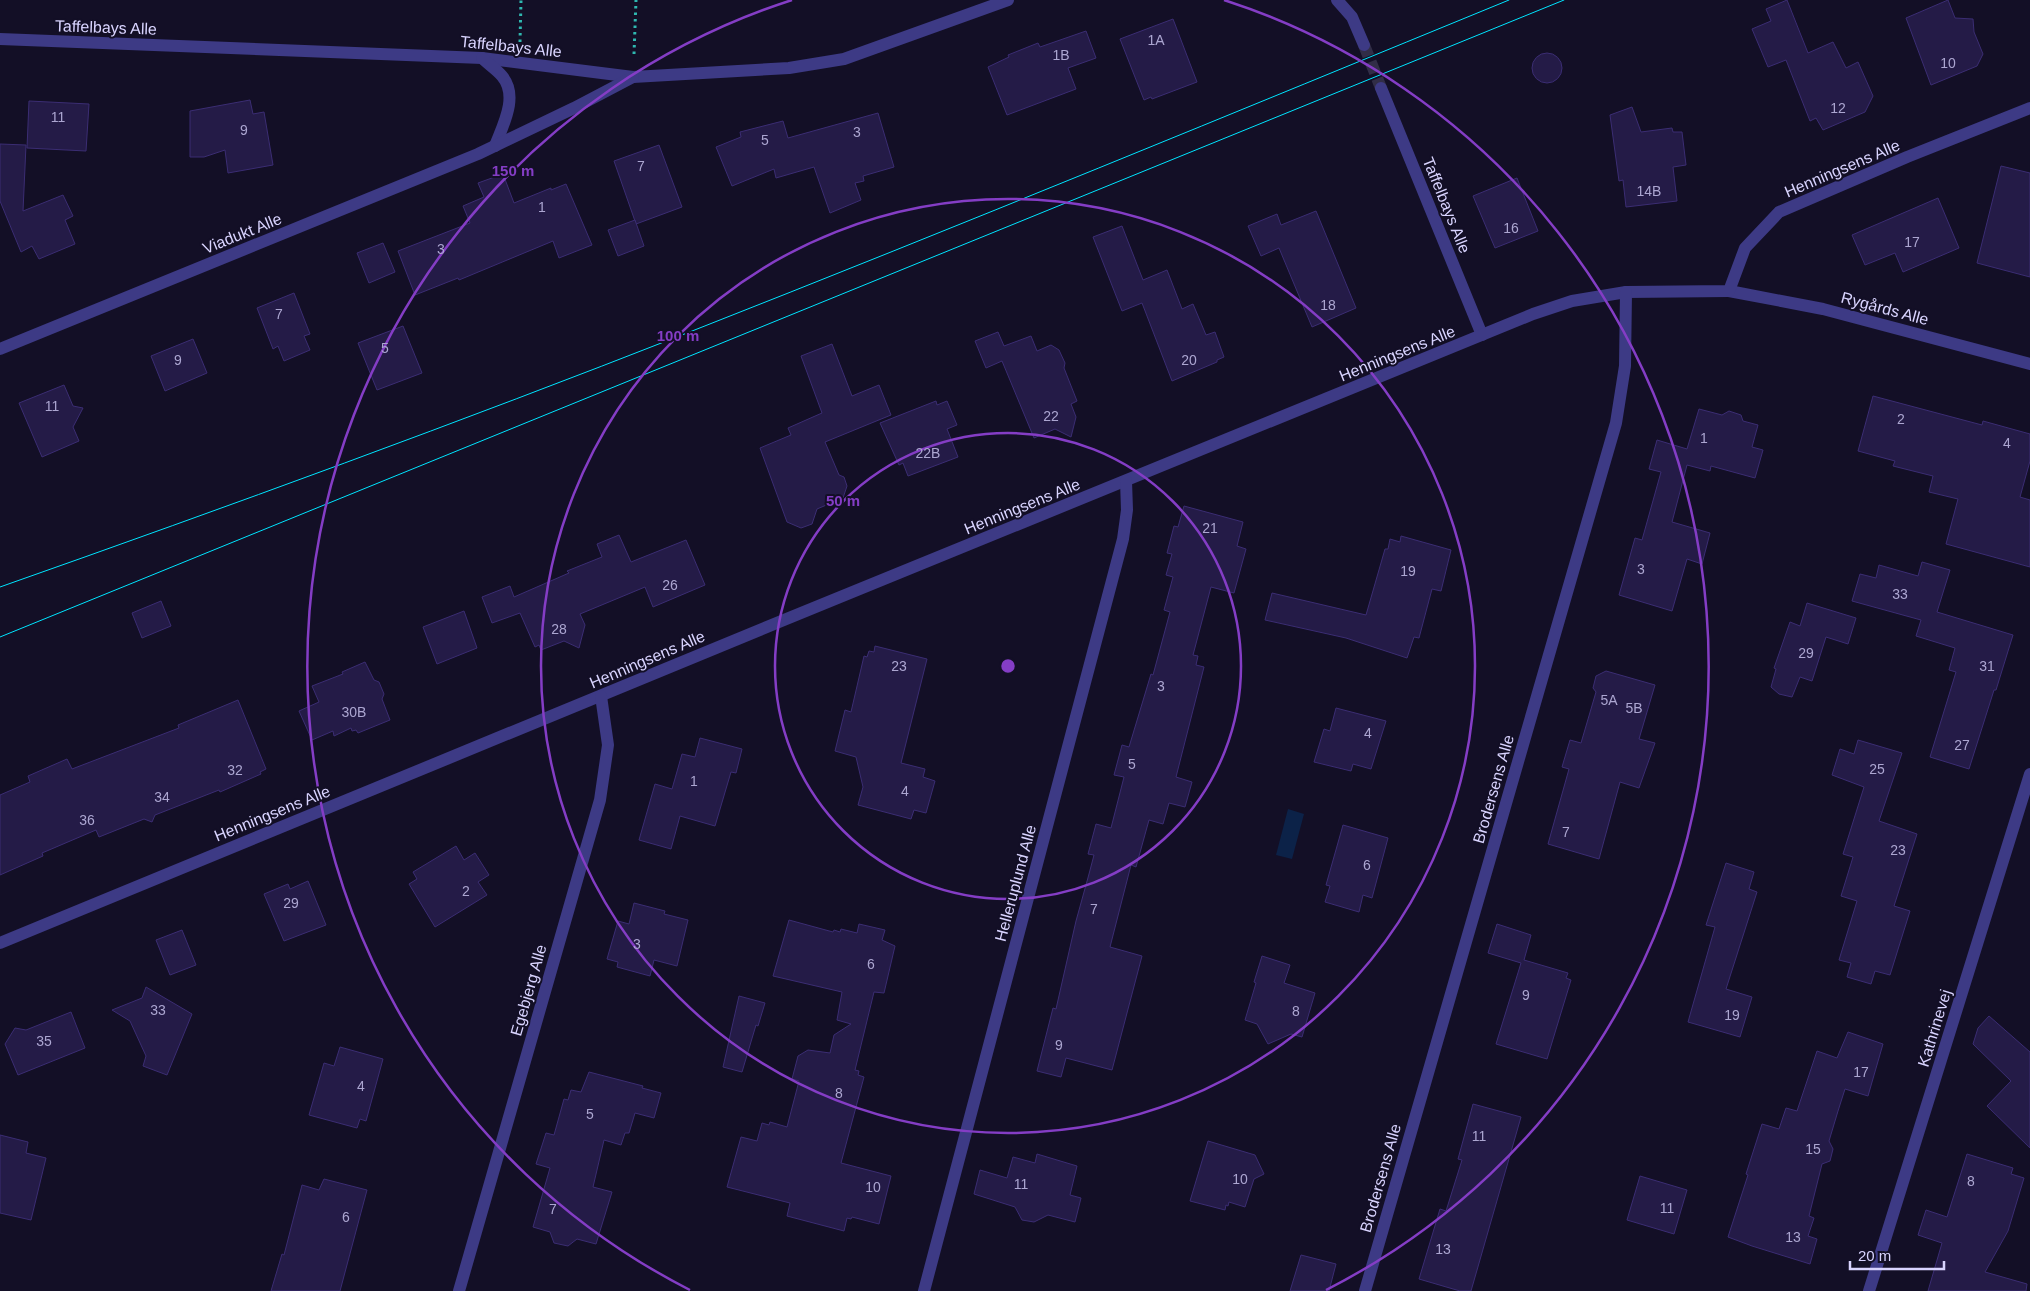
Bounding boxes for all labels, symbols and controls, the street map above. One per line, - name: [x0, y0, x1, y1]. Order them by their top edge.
- street label: Taffelbays Alle: [55, 17, 157, 38]
- house number: 1A: [1147, 32, 1165, 48]
- street label: Taffelbays Alle: [459, 33, 563, 60]
- house number: 1B: [1052, 47, 1070, 63]
- house number: 10: [1940, 55, 1956, 71]
- house number: 12: [1830, 100, 1846, 116]
- house number: 11: [51, 109, 65, 125]
- house number: 9: [240, 122, 248, 138]
- house number: 3: [853, 124, 861, 140]
- house number: 5: [761, 132, 769, 148]
- street label: Henningsens Alle: [1782, 136, 1903, 200]
- street label: Taffelbays Alle: [1420, 155, 1474, 256]
- house number: 7: [637, 158, 645, 174]
- text: 150 m: [492, 162, 534, 179]
- house number: 14B: [1637, 183, 1661, 199]
- house number: 1: [538, 199, 546, 215]
- street label: Viadukt Alle: [200, 210, 284, 257]
- house number: 16: [1503, 220, 1519, 236]
- house number: 17: [1904, 234, 1920, 250]
- house number: 3: [437, 241, 445, 257]
- street label: Rygårds Alle: [1839, 289, 1931, 328]
- house number: 18: [1320, 297, 1336, 313]
- house number: 7: [275, 306, 283, 322]
- street label: Henningsens Alle: [1337, 322, 1458, 385]
- text: 100 m: [657, 327, 699, 344]
- house number: 5: [381, 340, 389, 356]
- house number: 9: [174, 352, 182, 368]
- house number: 20: [1181, 352, 1197, 368]
- house number: 11: [45, 398, 59, 414]
- house number: 22: [1043, 408, 1059, 424]
- house number: 2: [1897, 411, 1905, 427]
- house number: 1: [1700, 430, 1708, 446]
- house number: 4: [2003, 435, 2011, 451]
- house number: 22B: [916, 445, 940, 461]
- street label: Henningsens Alle: [962, 475, 1083, 538]
- text: 50 m: [826, 492, 860, 509]
- house number: 21: [1202, 520, 1218, 536]
- house number: 3: [1637, 561, 1645, 577]
- house number: 19: [1400, 563, 1416, 579]
- house number: 26: [662, 577, 678, 593]
- house number: 33: [1892, 586, 1908, 602]
- house number: 28: [551, 621, 567, 637]
- street label: Henningsens Alle: [587, 627, 708, 691]
- house number: 29: [1798, 645, 1814, 661]
- centre of rings: [999, 657, 1017, 675]
- house number: 23: [891, 658, 907, 674]
- house number: 31: [1979, 658, 1995, 674]
- house number: 3: [1157, 678, 1165, 694]
- house number: 5A: [1600, 692, 1618, 708]
- house number: 5B: [1625, 700, 1643, 716]
- house number: 30B: [342, 704, 366, 720]
- house number: 4: [1364, 725, 1372, 741]
- street label: Brodersens Alle: [1470, 733, 1517, 845]
- house number: 27: [1954, 737, 1970, 753]
- house number: 5: [1128, 756, 1136, 772]
- house number: 25: [1869, 761, 1885, 777]
- house number: 32: [227, 762, 243, 778]
- house number: 1: [690, 773, 698, 789]
- street label: Henningsens Alle: [212, 782, 333, 845]
- house number: 4: [901, 783, 909, 799]
- house number: 34: [154, 789, 170, 805]
- house number: 36: [79, 812, 95, 828]
- street label: Helleruplund Alle: [992, 823, 1039, 943]
- house number: 7: [1562, 824, 1570, 840]
- house number: 23: [1890, 842, 1906, 858]
- house number: 6: [1363, 857, 1371, 873]
- house number: 2: [462, 883, 470, 899]
- house number: 29: [283, 895, 299, 911]
- house number: 7: [1090, 901, 1098, 917]
- house number: 3: [633, 936, 641, 952]
- street label: Egebjerg Alle: [507, 942, 550, 1038]
- house number: 6: [867, 956, 875, 972]
- house number: 9: [1522, 987, 1530, 1003]
- street label: Kathrinevej: [1915, 987, 1954, 1069]
- house number: 33: [150, 1002, 166, 1018]
- house number: 8: [1292, 1003, 1300, 1019]
- house number: 19: [1724, 1007, 1740, 1023]
- house number: 35: [36, 1033, 52, 1049]
- house number: 9: [1055, 1037, 1063, 1053]
- house number: 17: [1853, 1064, 1869, 1080]
- house number: 4: [357, 1078, 365, 1094]
- house number: 8: [835, 1085, 843, 1101]
- house number: 5: [586, 1106, 594, 1122]
- street label: Brodersens Alle: [1357, 1122, 1404, 1234]
- house number: 11: [1472, 1128, 1486, 1144]
- house number: 15: [1805, 1141, 1821, 1157]
- house number: 10: [1232, 1171, 1248, 1187]
- house number: 8: [1967, 1173, 1975, 1189]
- house number: 11: [1014, 1176, 1028, 1192]
- house number: 10: [865, 1179, 881, 1195]
- house number: 11: [1660, 1200, 1674, 1216]
- house number: 7: [549, 1201, 557, 1217]
- house number: 6: [342, 1209, 350, 1225]
- house number: 13: [1785, 1229, 1801, 1245]
- scale bar: [1850, 1238, 1944, 1270]
- house number: 13: [1435, 1241, 1451, 1257]
- text: 20 m: [1858, 1247, 1891, 1264]

